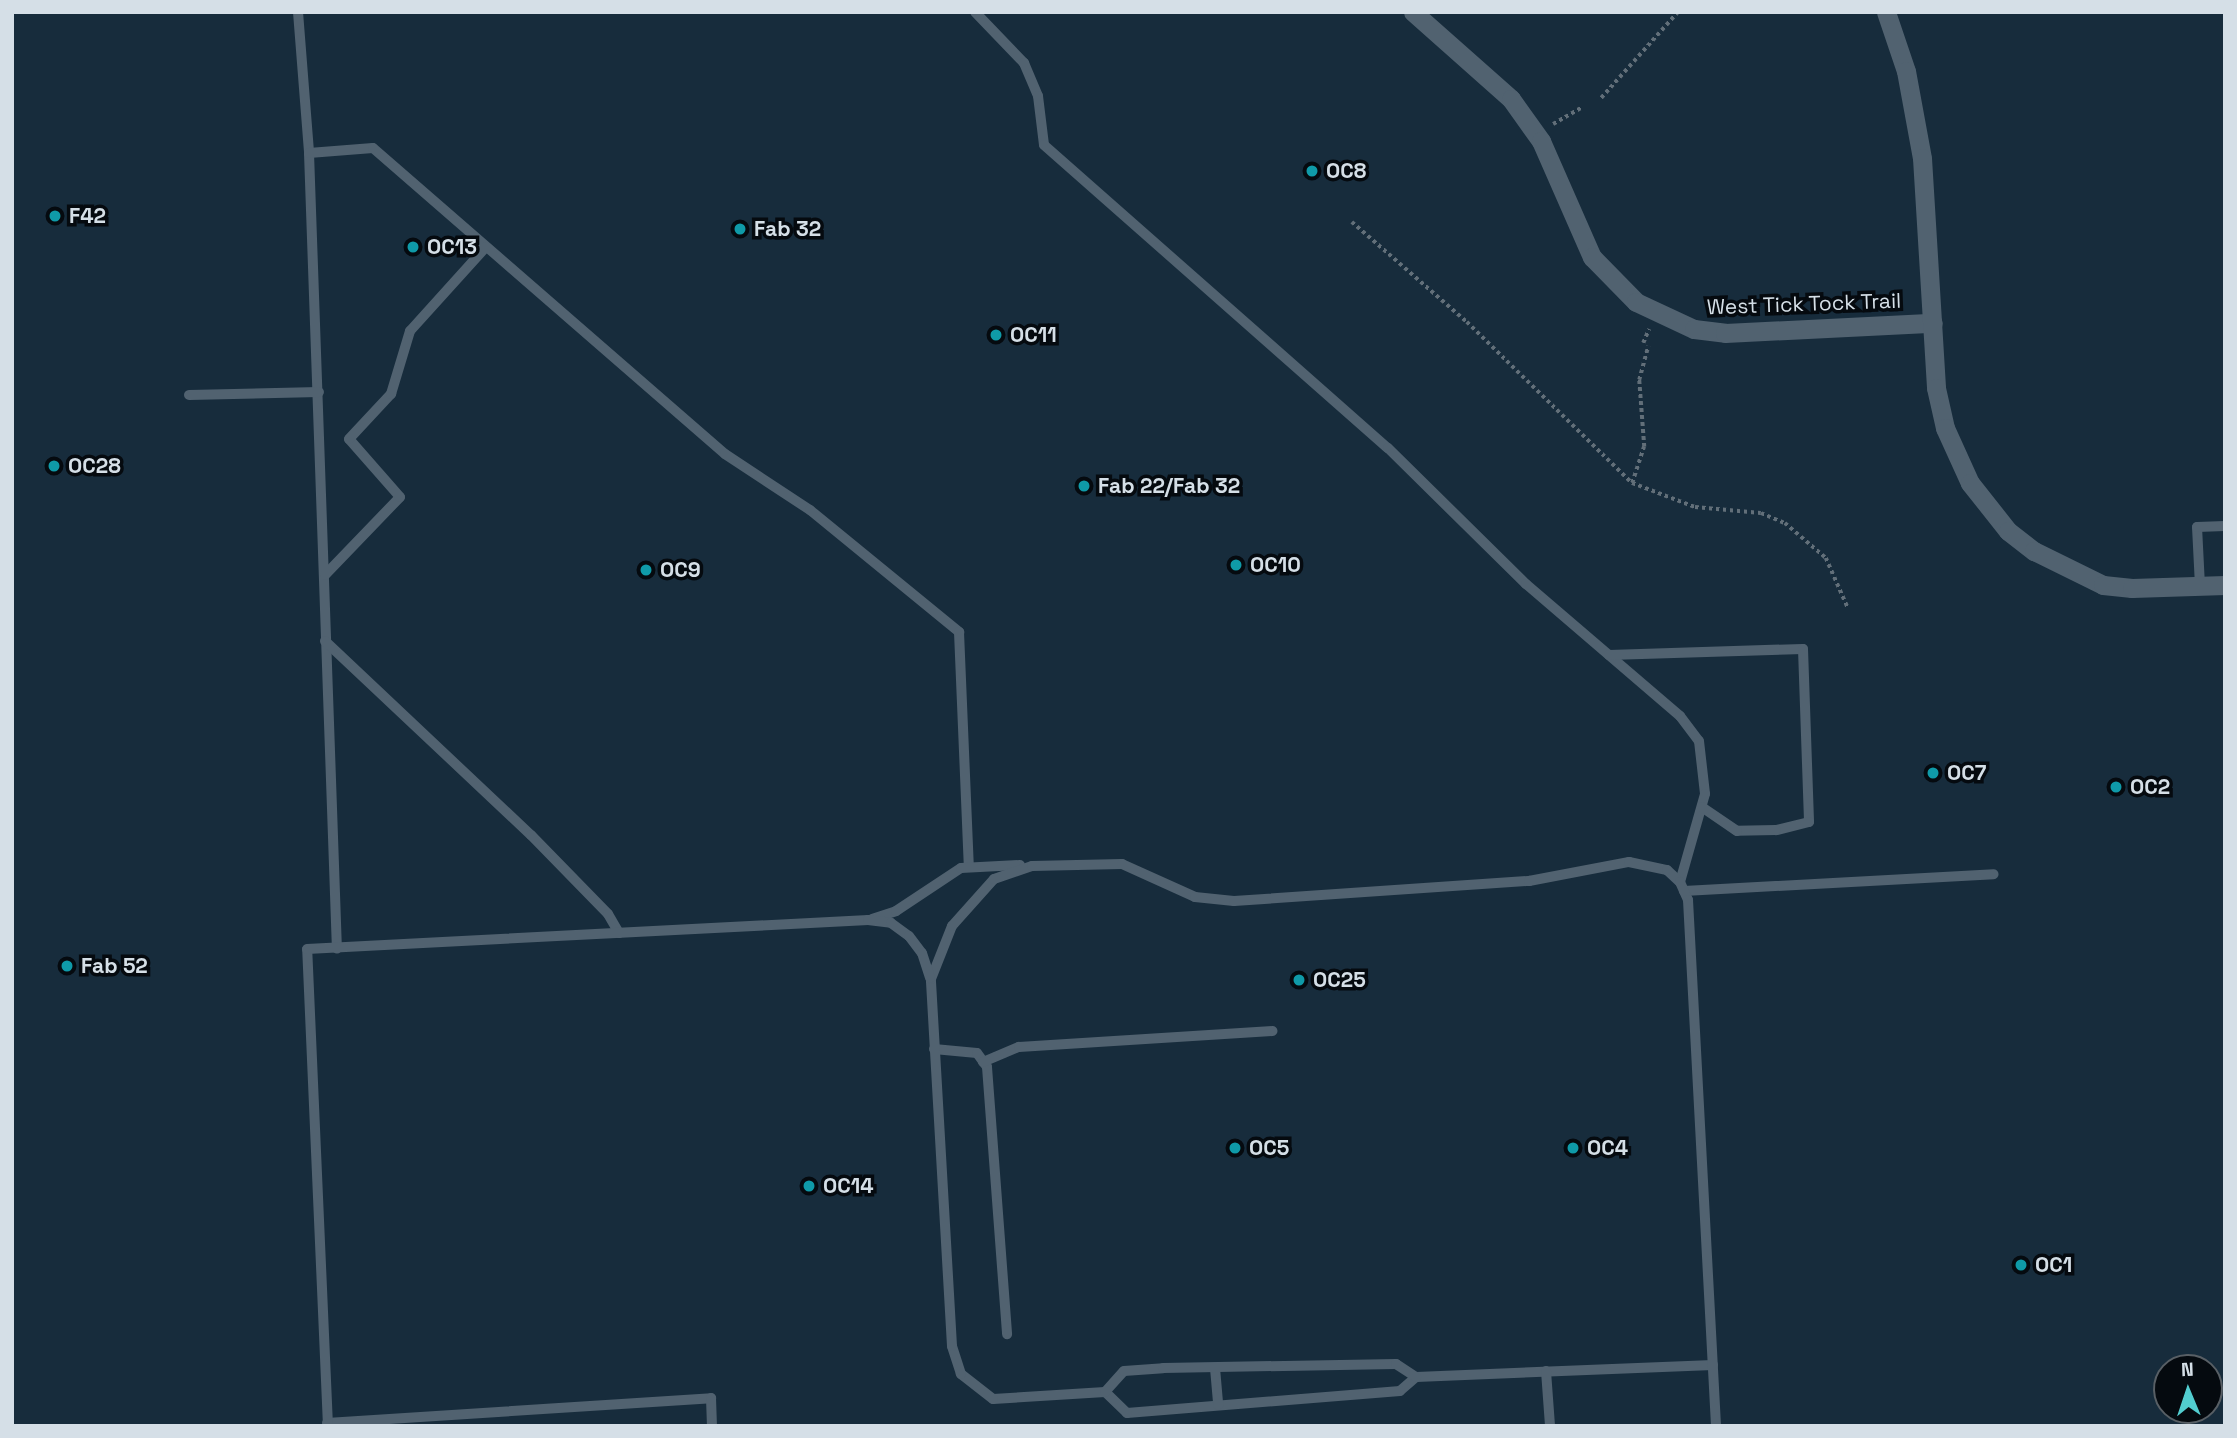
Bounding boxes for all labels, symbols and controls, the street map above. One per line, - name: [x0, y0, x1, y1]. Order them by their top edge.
- place label: OC8: [1326, 158, 1366, 184]
- marker: OC8: [1304, 163, 1320, 179]
- place label: F42: [69, 203, 106, 229]
- marker: F42: [47, 208, 63, 224]
- place label: Fab 32: [754, 216, 821, 242]
- marker: Fab 32: [732, 221, 748, 237]
- place label: OC13: [427, 234, 477, 260]
- marker: OC13: [405, 239, 421, 255]
- street label: West Tick Tock Trail: [1706, 288, 1902, 320]
- place label: OC11: [1010, 322, 1057, 348]
- marker: OC11: [988, 327, 1004, 343]
- place label: OC28: [68, 453, 121, 479]
- marker: OC28: [46, 458, 62, 474]
- place label: Fab 22/Fab 32: [1098, 473, 1240, 499]
- marker: Fab 22/Fab 32: [1076, 478, 1092, 494]
- place label: OC10: [1250, 552, 1301, 578]
- place label: OC9: [660, 557, 701, 583]
- marker: OC10: [1228, 557, 1244, 573]
- marker: OC9: [638, 562, 654, 578]
- place label: OC7: [1947, 760, 1986, 786]
- marker: OC7: [1925, 765, 1941, 781]
- place label: OC2: [2130, 774, 2170, 800]
- marker: OC2: [2108, 779, 2124, 795]
- place label: Fab 52: [81, 953, 148, 979]
- marker: Fab 52: [59, 958, 75, 974]
- place label: OC25: [1313, 967, 1366, 993]
- marker: OC25: [1291, 972, 1307, 988]
- place label: OC5: [1249, 1135, 1289, 1161]
- place label: OC4: [1587, 1135, 1628, 1161]
- marker: OC5: [1227, 1140, 1243, 1156]
- marker: OC4: [1565, 1140, 1581, 1156]
- place label: OC14: [823, 1173, 874, 1199]
- marker: OC14: [801, 1178, 817, 1194]
- place label: OC1: [2035, 1252, 2072, 1278]
- marker: OC1: [2013, 1257, 2029, 1273]
- north arrow: [2153, 1354, 2223, 1424]
- text: N: [2181, 1357, 2194, 1382]

